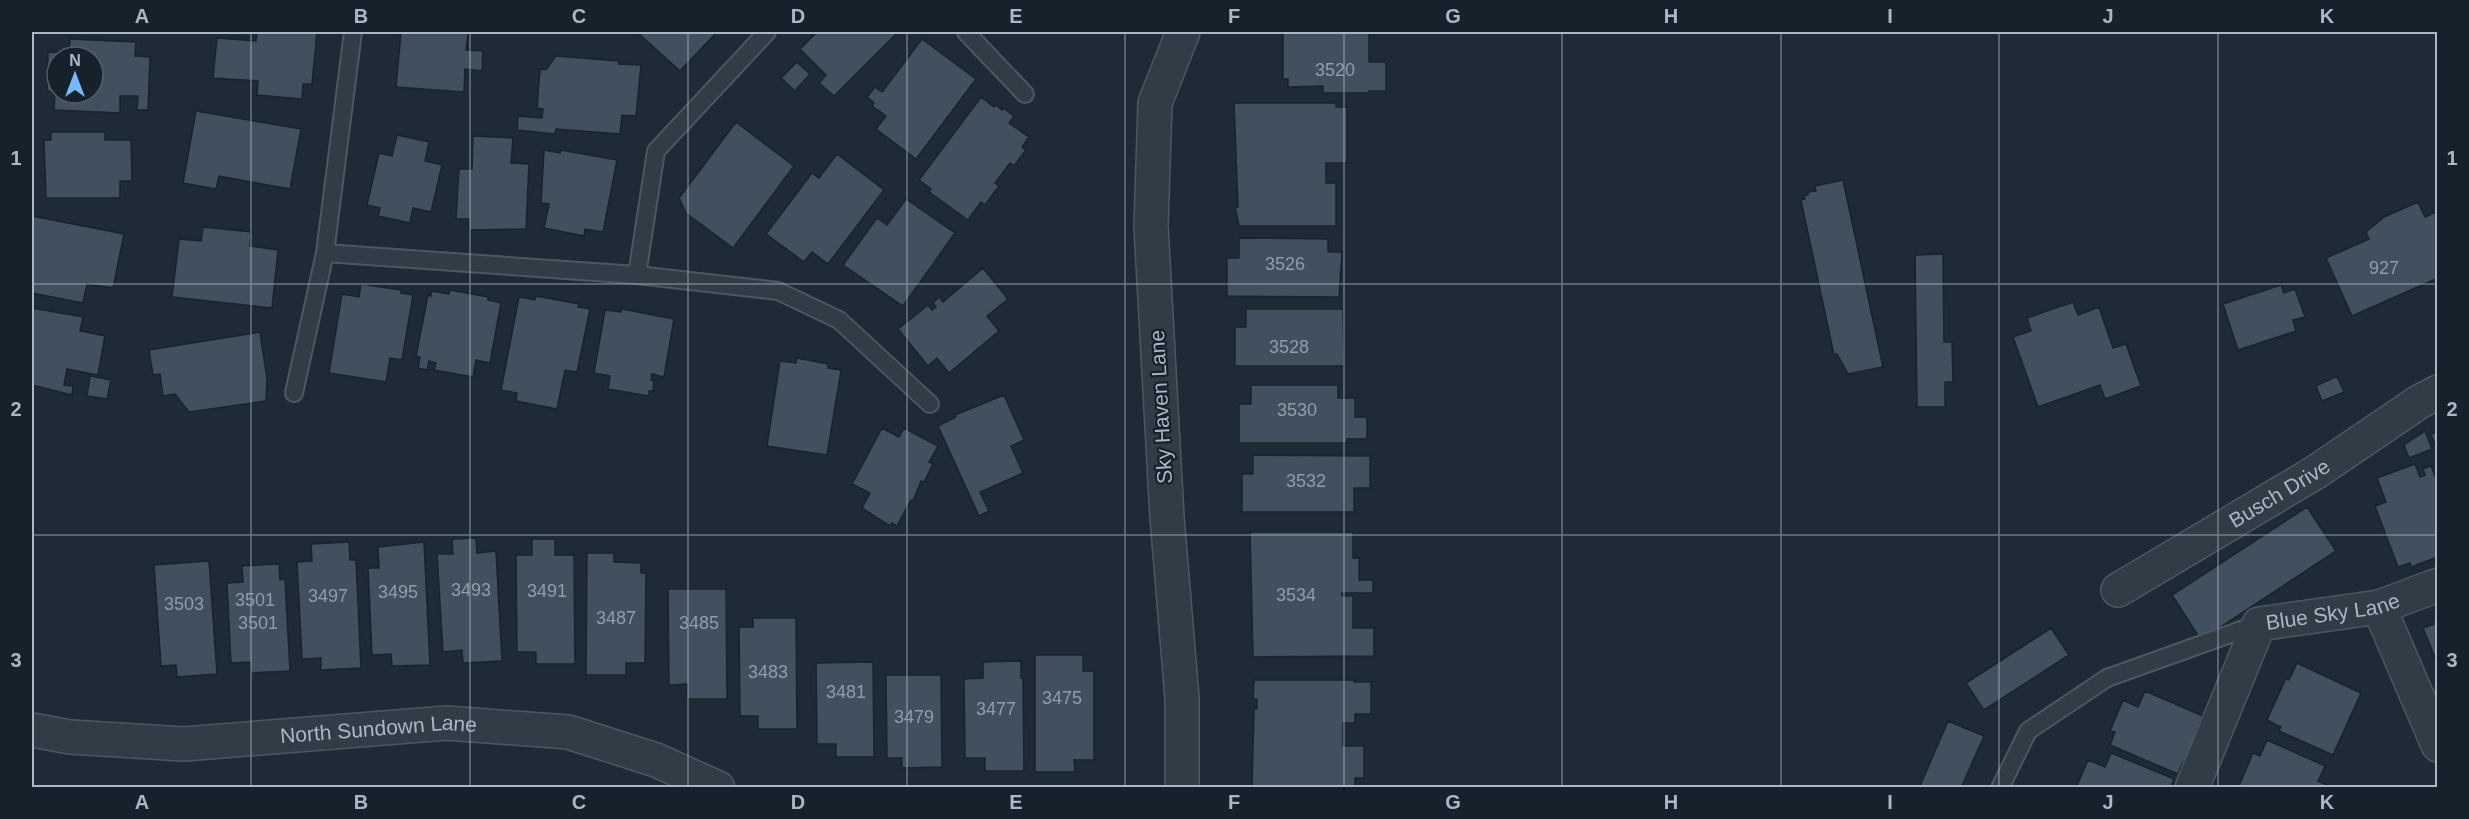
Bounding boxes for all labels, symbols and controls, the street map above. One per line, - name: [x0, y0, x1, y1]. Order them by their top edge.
- text: A: [135, 5, 149, 27]
- text: B: [354, 5, 368, 27]
- text: C: [572, 5, 586, 27]
- text: D: [791, 5, 805, 27]
- text: E: [1009, 5, 1023, 27]
- text: F: [1228, 5, 1240, 27]
- text: G: [1445, 5, 1461, 27]
- text: H: [1664, 5, 1678, 27]
- text: I: [1887, 5, 1893, 27]
- text: J: [2102, 5, 2114, 27]
- text: K: [2320, 5, 2335, 27]
- north arrow: [45, 45, 105, 105]
- text: N: [69, 52, 81, 69]
- house number: 3520: [1315, 60, 1355, 80]
- text: 1: [10, 147, 22, 169]
- text: 1: [2446, 147, 2458, 169]
- house number: 3526: [1265, 254, 1305, 274]
- house number: 927: [2369, 258, 2399, 278]
- street label: Sky Haven Lane: [1145, 329, 1176, 485]
- house number: 3528: [1269, 337, 1309, 357]
- text: 2: [10, 398, 22, 420]
- text: 2: [2446, 398, 2458, 420]
- house number: 3530: [1277, 400, 1317, 420]
- street label: Busch Drive: [2225, 454, 2334, 532]
- house number: 3532: [1286, 471, 1326, 491]
- house number: 3493: [451, 580, 491, 600]
- house number: 3491: [527, 581, 567, 601]
- house number: 3495: [378, 582, 418, 602]
- house number: 3534: [1276, 585, 1316, 605]
- house number: 3497: [308, 586, 348, 606]
- street label: Blue Sky Lane: [2264, 588, 2403, 634]
- house number: 3501: [235, 590, 275, 610]
- house number: 3503: [164, 594, 204, 614]
- house number: 3487: [596, 608, 636, 628]
- house number: 3501: [238, 613, 278, 633]
- house number: 3485: [679, 613, 719, 633]
- text: 3: [10, 649, 22, 671]
- text: 3: [2446, 649, 2458, 671]
- house number: 3483: [748, 662, 788, 682]
- house number: 3481: [826, 682, 866, 702]
- house number: 3475: [1042, 688, 1082, 708]
- house number: 3477: [976, 699, 1016, 719]
- house number: 3479: [894, 707, 934, 727]
- street label: North Sundown Lane: [279, 711, 478, 747]
- text: A: [135, 791, 149, 813]
- text: B: [354, 791, 368, 813]
- text: C: [572, 791, 586, 813]
- text: D: [791, 791, 805, 813]
- text: E: [1009, 791, 1023, 813]
- text: F: [1228, 791, 1240, 813]
- text: G: [1445, 791, 1461, 813]
- text: H: [1664, 791, 1678, 813]
- text: I: [1887, 791, 1893, 813]
- text: J: [2102, 791, 2114, 813]
- text: K: [2320, 791, 2335, 813]

